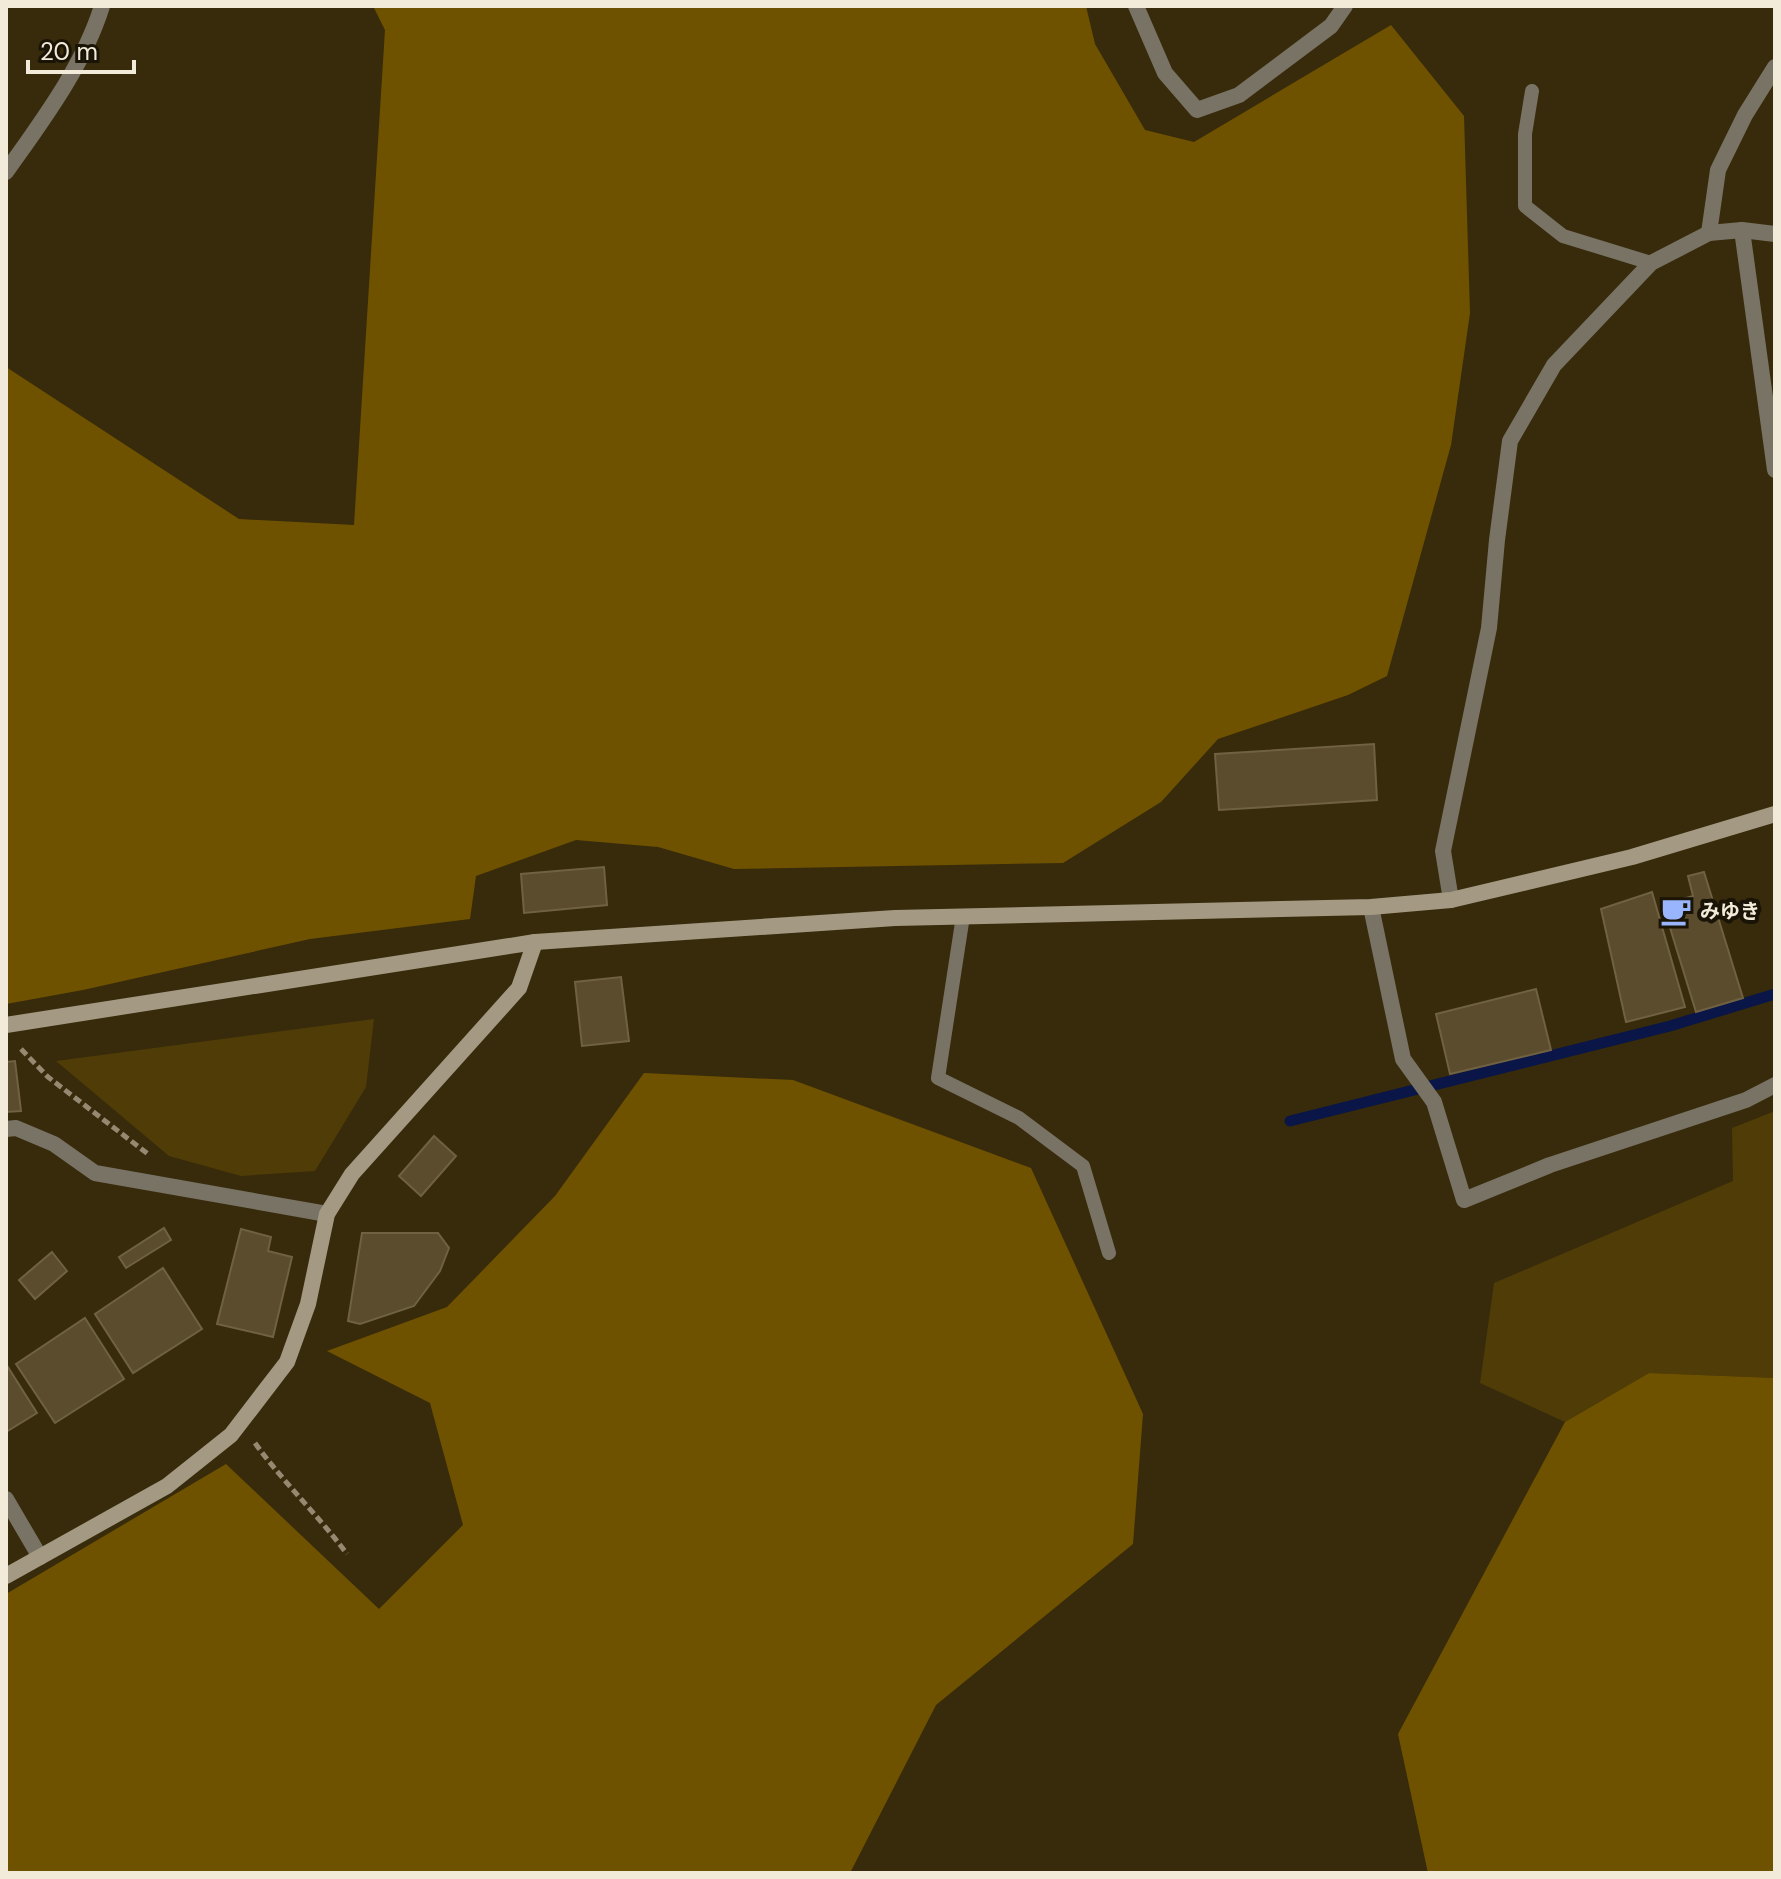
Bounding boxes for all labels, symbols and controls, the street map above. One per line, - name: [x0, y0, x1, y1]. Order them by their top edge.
- scale bar: [28, 24, 134, 74]
- text: 20 m: [40, 36, 98, 67]
- cafe icon: みゆき: [1659, 894, 1693, 928]
- place label: みゆき: [1700, 898, 1760, 924]

